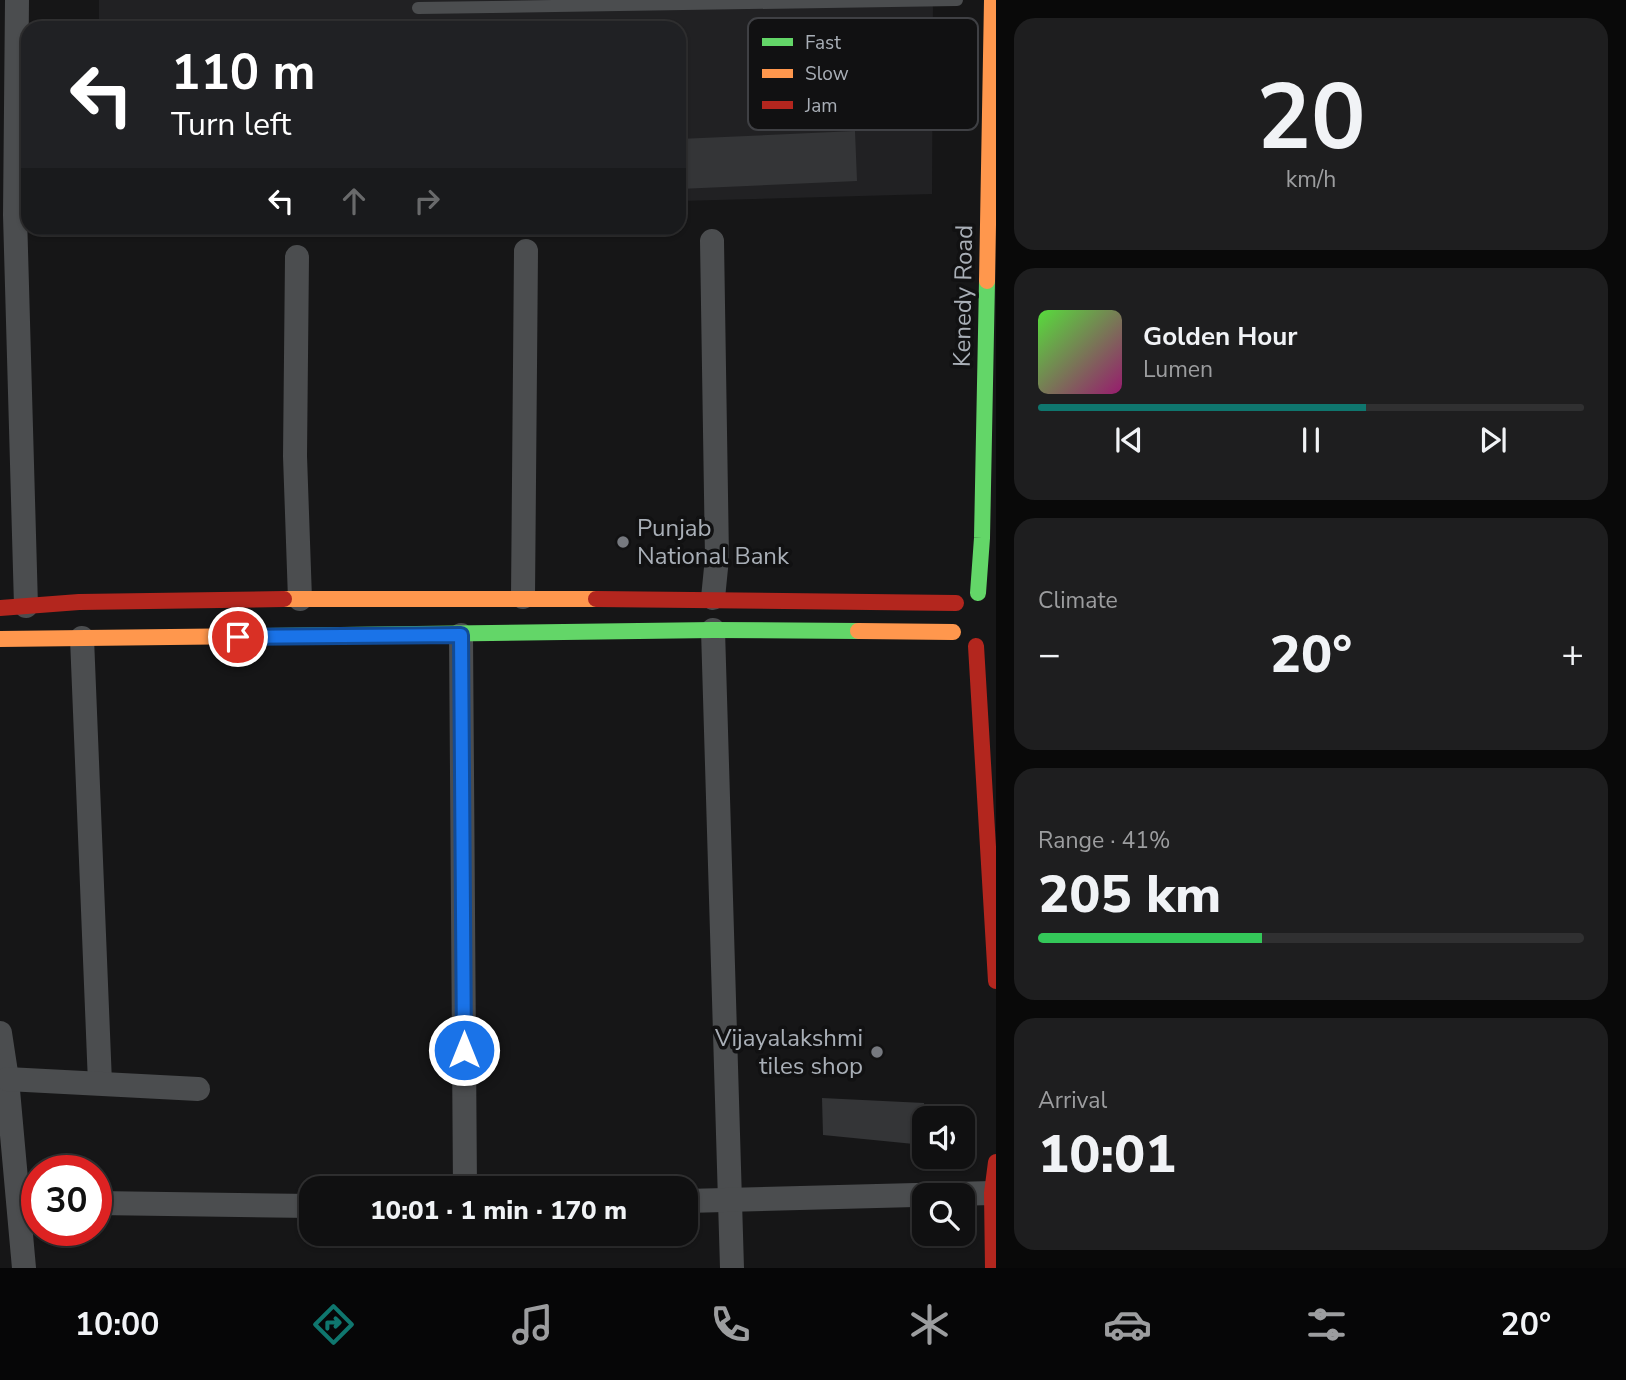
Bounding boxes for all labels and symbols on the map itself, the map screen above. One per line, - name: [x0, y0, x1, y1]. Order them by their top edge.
- legend: [748, 18, 978, 130]
- text: Fast: [805, 30, 841, 56]
- text: Slow: [805, 61, 849, 87]
- text: Jam: [804, 93, 838, 119]
- street label: Kenedy Road: [946, 225, 980, 367]
- place label: Punjab National Bank: [637, 512, 790, 572]
- marker: Punjab National Bank: [615, 534, 631, 550]
- pin: [208, 607, 268, 667]
- position arrow: [427, 1013, 501, 1087]
- place label: Vijayalakshmi tiles shop: [714, 1022, 863, 1082]
- marker: Vijayalakshmi tiles shop: [869, 1044, 885, 1060]
- speed limit sign: 30: [21, 1155, 112, 1246]

